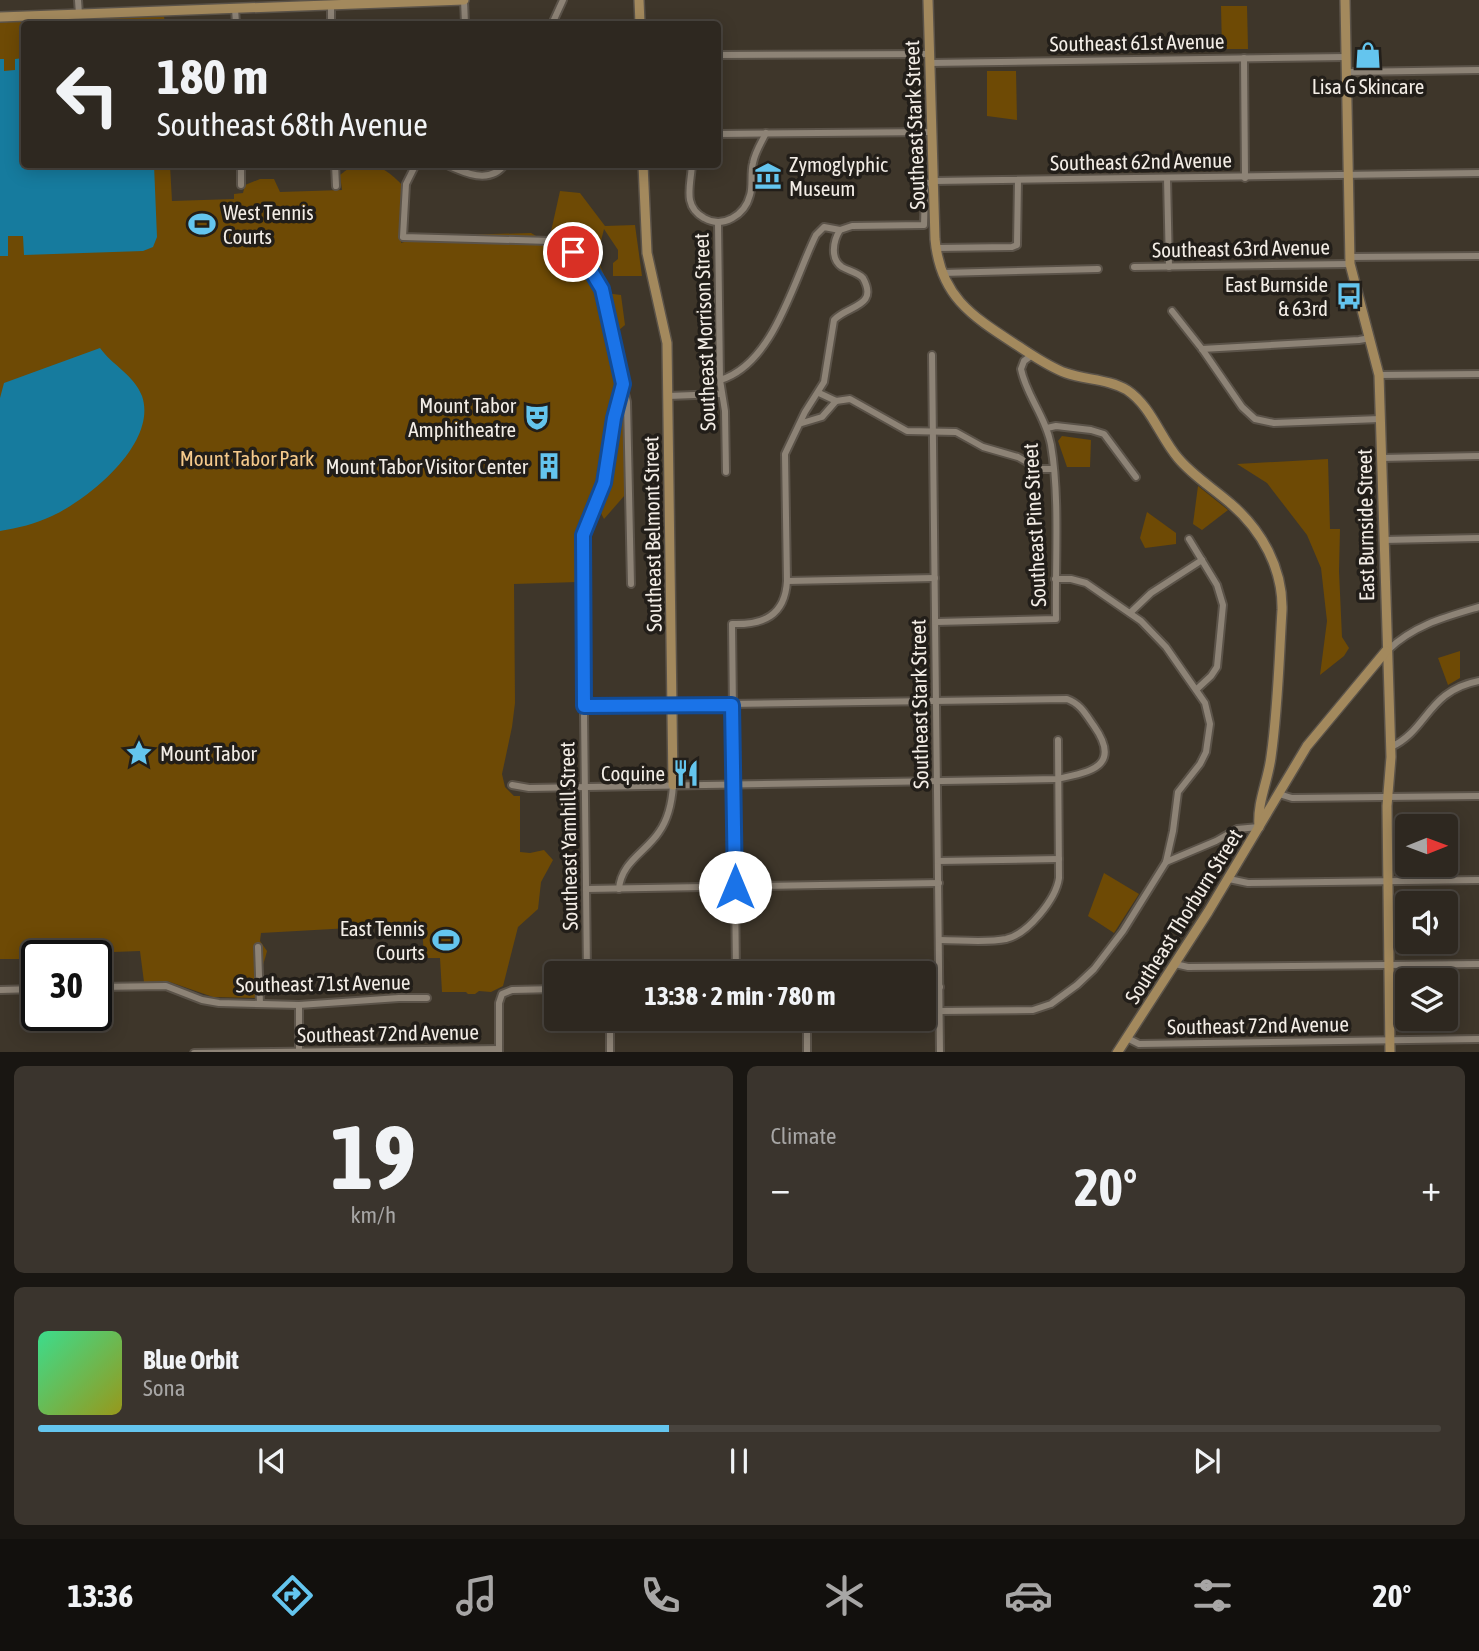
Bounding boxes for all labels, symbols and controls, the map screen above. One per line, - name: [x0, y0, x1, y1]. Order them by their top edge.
- street label: Southeast 61st Avenue: [1049, 28, 1225, 56]
- street label: Southeast Stark Street: [899, 40, 929, 210]
- shop icon: Lisa G Skincare: [1353, 40, 1383, 70]
- text: 180 m: [157, 48, 268, 104]
- icon: left: [42, 49, 133, 140]
- place label: Lisa G Skincare: [1312, 74, 1424, 98]
- text: Southeast 68th Avenue: [157, 106, 428, 143]
- street label: Southeast 62nd Avenue: [1050, 147, 1232, 175]
- place label: Zymoglyphic Museum: [789, 152, 888, 200]
- museum icon: Zymoglyphic Museum: [753, 161, 783, 191]
- place label: West Tennis Courts: [223, 200, 314, 248]
- sports icon: West Tennis Courts: [187, 209, 217, 239]
- pin: [543, 222, 603, 282]
- icon: arrive: [554, 233, 592, 271]
- street label: Southeast Morrison Street: [689, 233, 719, 431]
- street label: Southeast 63rd Avenue: [1152, 234, 1330, 262]
- place label: East Burnside & 63rd: [1225, 272, 1328, 320]
- bus stop icon: East Burnside & 63rd: [1334, 281, 1364, 311]
- place label: Mount Tabor Amphitheatre: [408, 393, 517, 441]
- theatre icon: Mount Tabor Amphitheatre: [522, 402, 552, 432]
- street label: Southeast Belmont Street: [638, 436, 666, 632]
- street label: Southeast Pine Street: [1018, 442, 1050, 608]
- park label: Mount Tabor Park: [180, 446, 314, 470]
- street label: East Burnside Street: [1352, 449, 1378, 601]
- building icon: Mount Tabor Visitor Center: [534, 451, 564, 481]
- place label: Mount Tabor Visitor Center: [326, 454, 529, 478]
- street label: Southeast Stark Street: [906, 619, 932, 789]
- place icon: Mount Tabor: [124, 738, 154, 768]
- place label: Mount Tabor: [160, 741, 258, 765]
- street label: Southeast Yamhill Street: [554, 741, 582, 931]
- restaurant icon: Coquine: [671, 758, 701, 788]
- place label: Coquine: [601, 761, 665, 785]
- north arrow: [1395, 814, 1458, 877]
- map controls: [1395, 814, 1458, 1031]
- street label: Southeast Thorburn Street: [1120, 824, 1246, 1008]
- position arrow: [698, 850, 772, 924]
- button: sound: [1395, 891, 1458, 954]
- place label: East Tennis Courts: [340, 916, 425, 964]
- sports icon: East Tennis Courts: [431, 925, 461, 955]
- speed limit sign: 30: [21, 940, 112, 1031]
- button: layers: [1395, 968, 1458, 1031]
- street label: Southeast 71st Avenue: [235, 969, 411, 997]
- text: 13:38 · 2 min · 780 m: [645, 981, 835, 1011]
- street label: Southeast 72nd Avenue: [1167, 1011, 1349, 1039]
- street label: Southeast 72nd Avenue: [297, 1019, 479, 1047]
- text: 19: [330, 1104, 416, 1208]
- text: Climate: [771, 1123, 836, 1149]
- text: 20°: [1074, 1157, 1137, 1217]
- text: −: [771, 1166, 790, 1209]
- text: +: [1421, 1166, 1441, 1209]
- text: km/h: [350, 1202, 396, 1228]
- text: Blue Orbit: [143, 1345, 239, 1375]
- text: Sona: [143, 1375, 185, 1401]
- icon: previous: [253, 1442, 291, 1480]
- icon: pause: [720, 1442, 758, 1480]
- icon: next: [1188, 1442, 1226, 1480]
- icon: directions: [268, 1571, 317, 1620]
- icon: music: [452, 1571, 501, 1620]
- icon: phone: [636, 1571, 685, 1620]
- icon: climate: [820, 1571, 869, 1620]
- icon: car: [1004, 1571, 1053, 1620]
- icon: filters: [1188, 1571, 1237, 1620]
- text: 13:36: [68, 1577, 133, 1614]
- text: 20°: [1372, 1577, 1411, 1614]

